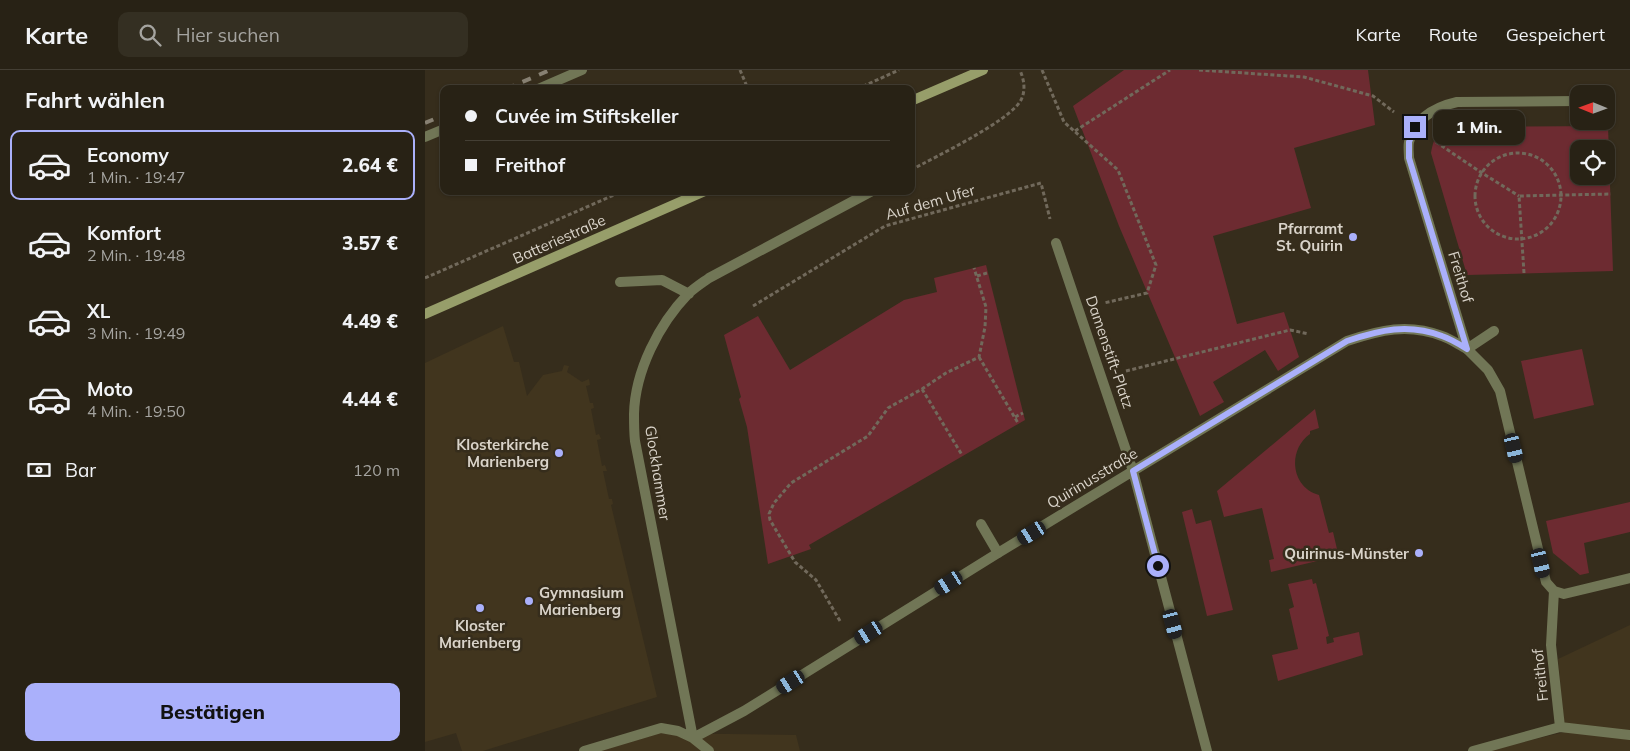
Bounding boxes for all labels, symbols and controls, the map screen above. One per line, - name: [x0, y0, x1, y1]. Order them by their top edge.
- search box: [118, 12, 468, 57]
- text: Karte: [25, 20, 88, 50]
- icon: search: [136, 21, 164, 49]
- text: Hier suchen: [176, 23, 280, 47]
- text: Karte: [1356, 23, 1401, 46]
- text: Route: [1429, 23, 1478, 46]
- text: Gespeichert: [1506, 23, 1605, 46]
- north arrow: [1570, 85, 1615, 130]
- map controls: [1570, 85, 1615, 185]
- text: Fahrt wählen: [25, 86, 165, 114]
- text: Cuvée im Stiftskeller: [495, 104, 679, 128]
- callout: 1 Min.: [1433, 110, 1525, 144]
- route end: [1404, 116, 1426, 138]
- text: 1 Min.: [1456, 117, 1502, 137]
- button: locate: [1570, 140, 1615, 185]
- icon: car: [27, 143, 72, 188]
- text: Economy: [87, 143, 169, 167]
- text: 2.64 €: [342, 153, 398, 177]
- text: Freithof: [495, 153, 565, 177]
- text: 1 Min. · 19:47: [87, 167, 185, 187]
- street label: Auf dem Ufer: [883, 180, 978, 224]
- street label: Batteriestraße: [510, 210, 608, 268]
- place label: Pfarramt St. Quirin: [1276, 219, 1343, 255]
- icon: car: [27, 221, 72, 266]
- text: Komfort: [87, 221, 161, 245]
- text: 3.57 €: [342, 231, 398, 255]
- marker: Pfarramt St. Quirin: [1347, 231, 1359, 243]
- text: 2 Min. · 19:48: [87, 245, 185, 265]
- street label: Freithof: [1444, 249, 1478, 306]
- street label: Damenstift-Platz: [1082, 293, 1138, 411]
- icon: car: [27, 299, 72, 344]
- text: XL: [87, 299, 110, 323]
- text: 4.49 €: [342, 309, 398, 333]
- text: 3 Min. · 19:49: [87, 323, 185, 343]
- icon: car: [27, 377, 72, 422]
- text: Moto: [87, 377, 133, 401]
- text: 4.44 €: [342, 387, 398, 411]
- text: 4 Min. · 19:50: [87, 401, 185, 421]
- street label: Glockhammer: [641, 424, 675, 522]
- car: [1503, 432, 1524, 464]
- place label: Klosterkirche Marienberg: [456, 435, 549, 471]
- street label: Quirinusstraße: [1043, 443, 1141, 513]
- marker: Klosterkirche Marienberg: [553, 447, 565, 459]
- icon: cash: [25, 456, 53, 484]
- text: Bar: [65, 458, 96, 482]
- text: 120 m: [353, 460, 400, 480]
- car: [1015, 519, 1048, 547]
- place label: Quirinus-Münster: [1284, 544, 1409, 563]
- marker: Quirinus-Münster: [1413, 547, 1425, 559]
- car: [1530, 547, 1551, 579]
- route start: [1147, 555, 1169, 577]
- car: [932, 569, 965, 597]
- place label: Gymnasium Marienberg: [539, 583, 624, 619]
- marker: Gymnasium Marienberg: [523, 595, 535, 607]
- marker: Kloster Marienberg: [474, 602, 486, 614]
- car: [1161, 608, 1184, 640]
- place label: Kloster Marienberg: [439, 616, 521, 652]
- car: [852, 619, 885, 647]
- street label: Freithof: [1528, 647, 1552, 702]
- car: [774, 668, 807, 696]
- button: Bestätigen: [25, 683, 400, 741]

